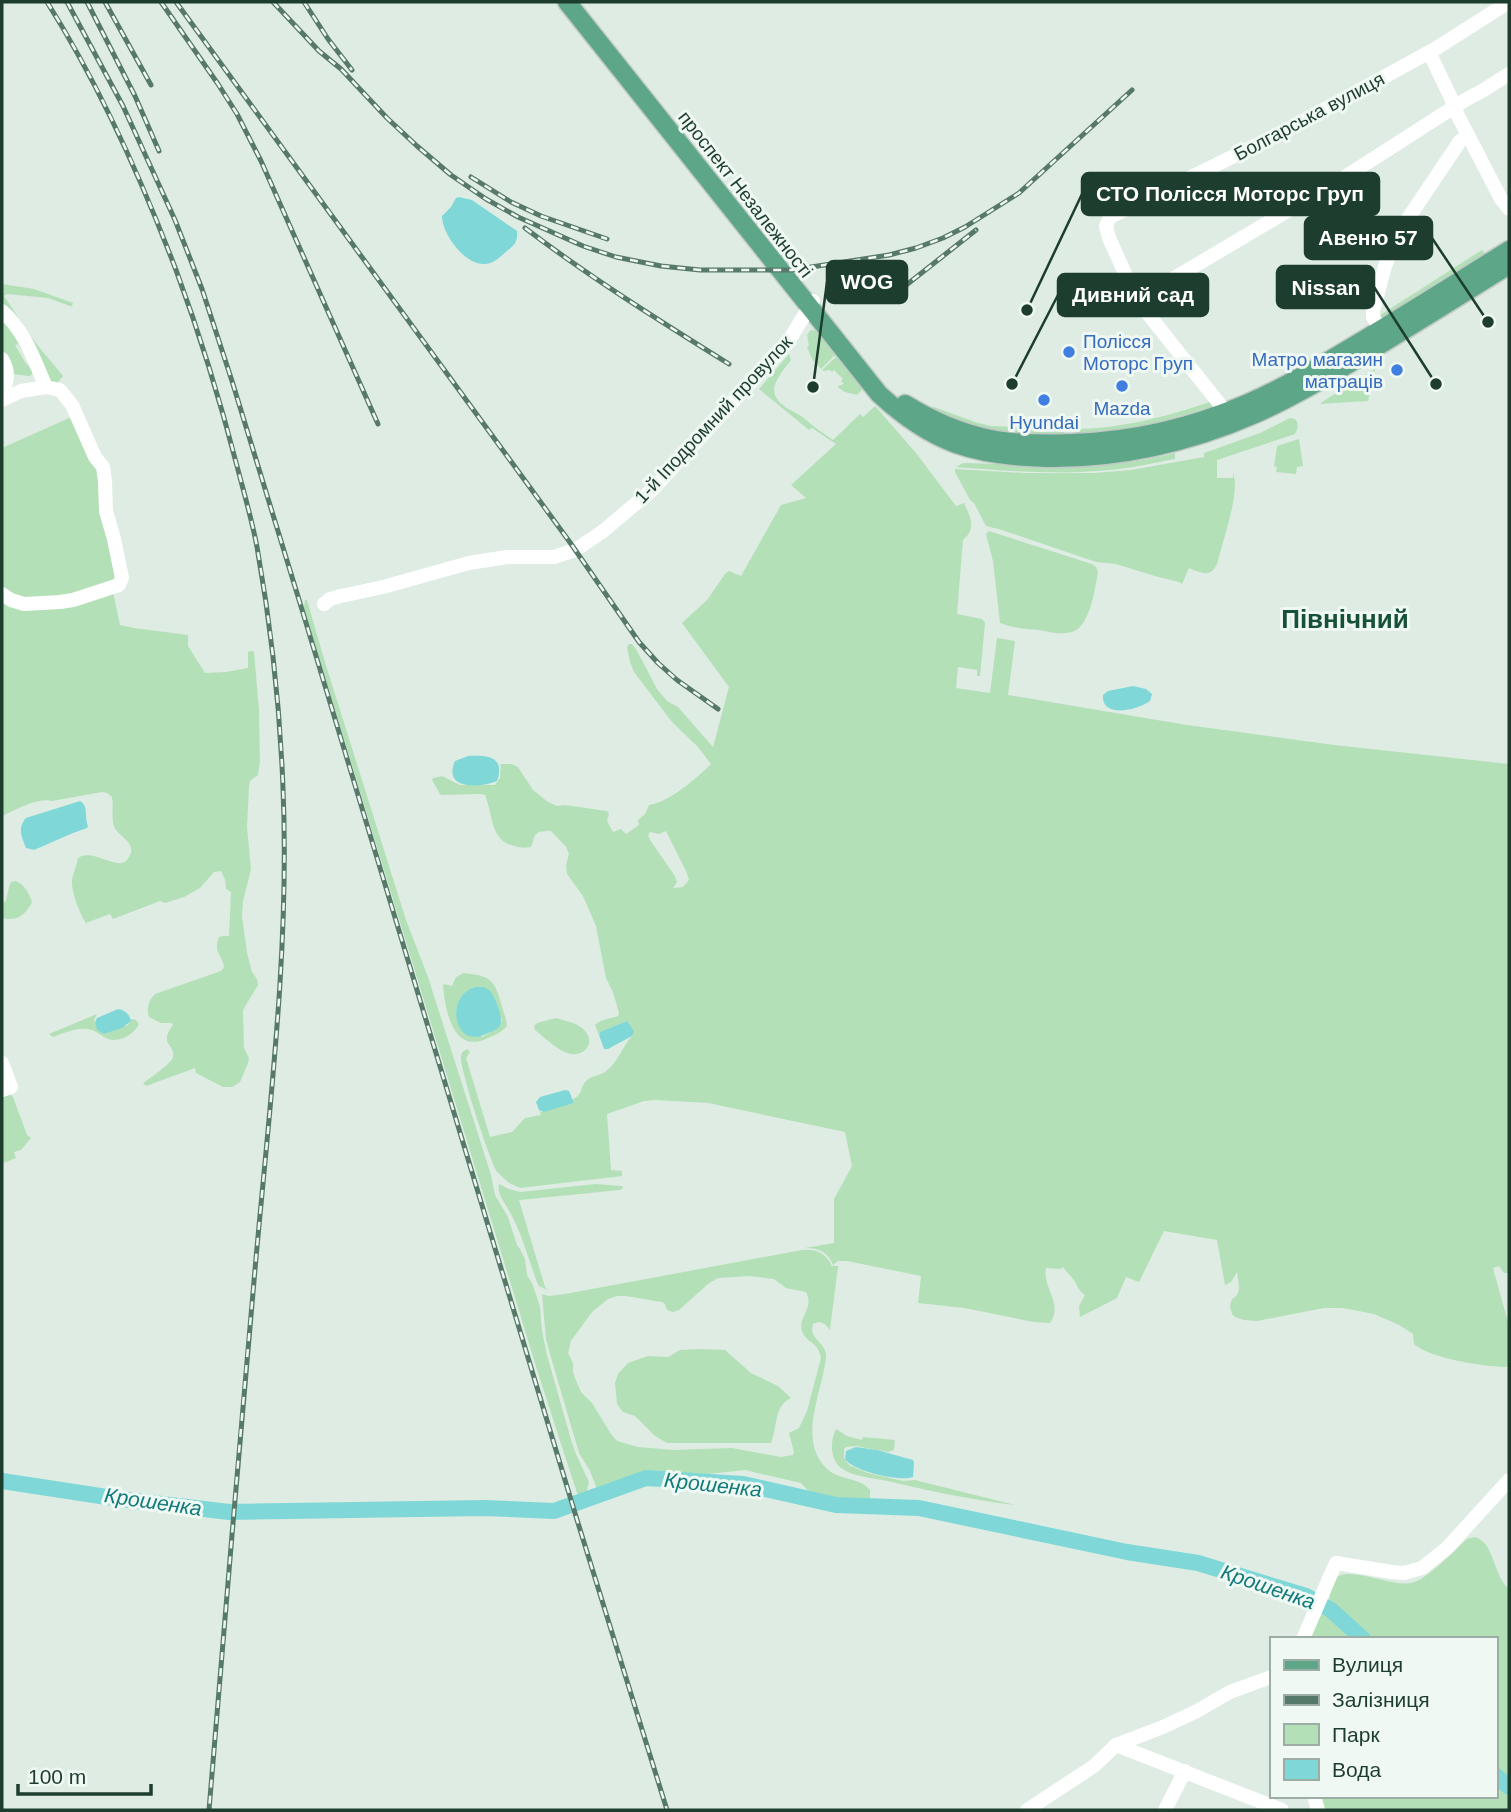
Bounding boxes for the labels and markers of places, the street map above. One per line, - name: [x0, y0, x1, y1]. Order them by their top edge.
- callout: СТО Полісся Моторс Груп: [1082, 173, 1379, 215]
- callout: Авеню 57: [1305, 217, 1432, 259]
- callout: WOG: [827, 261, 907, 303]
- callout: Nissan: [1277, 266, 1374, 308]
- callout: Дивний сад: [1058, 274, 1208, 316]
- place label: Полісся Моторс Груп: [1083, 331, 1193, 374]
- marker: Полісся Моторс Груп: [1061, 344, 1077, 360]
- place label: Матро магазин матраців: [1251, 349, 1383, 392]
- marker: Матро магазин матраців: [1389, 362, 1405, 378]
- marker: Mazda: [1114, 378, 1130, 394]
- marker: Hyundai: [1036, 392, 1052, 408]
- place label: Mazda: [1093, 398, 1151, 419]
- place label: Hyundai: [1009, 412, 1079, 433]

